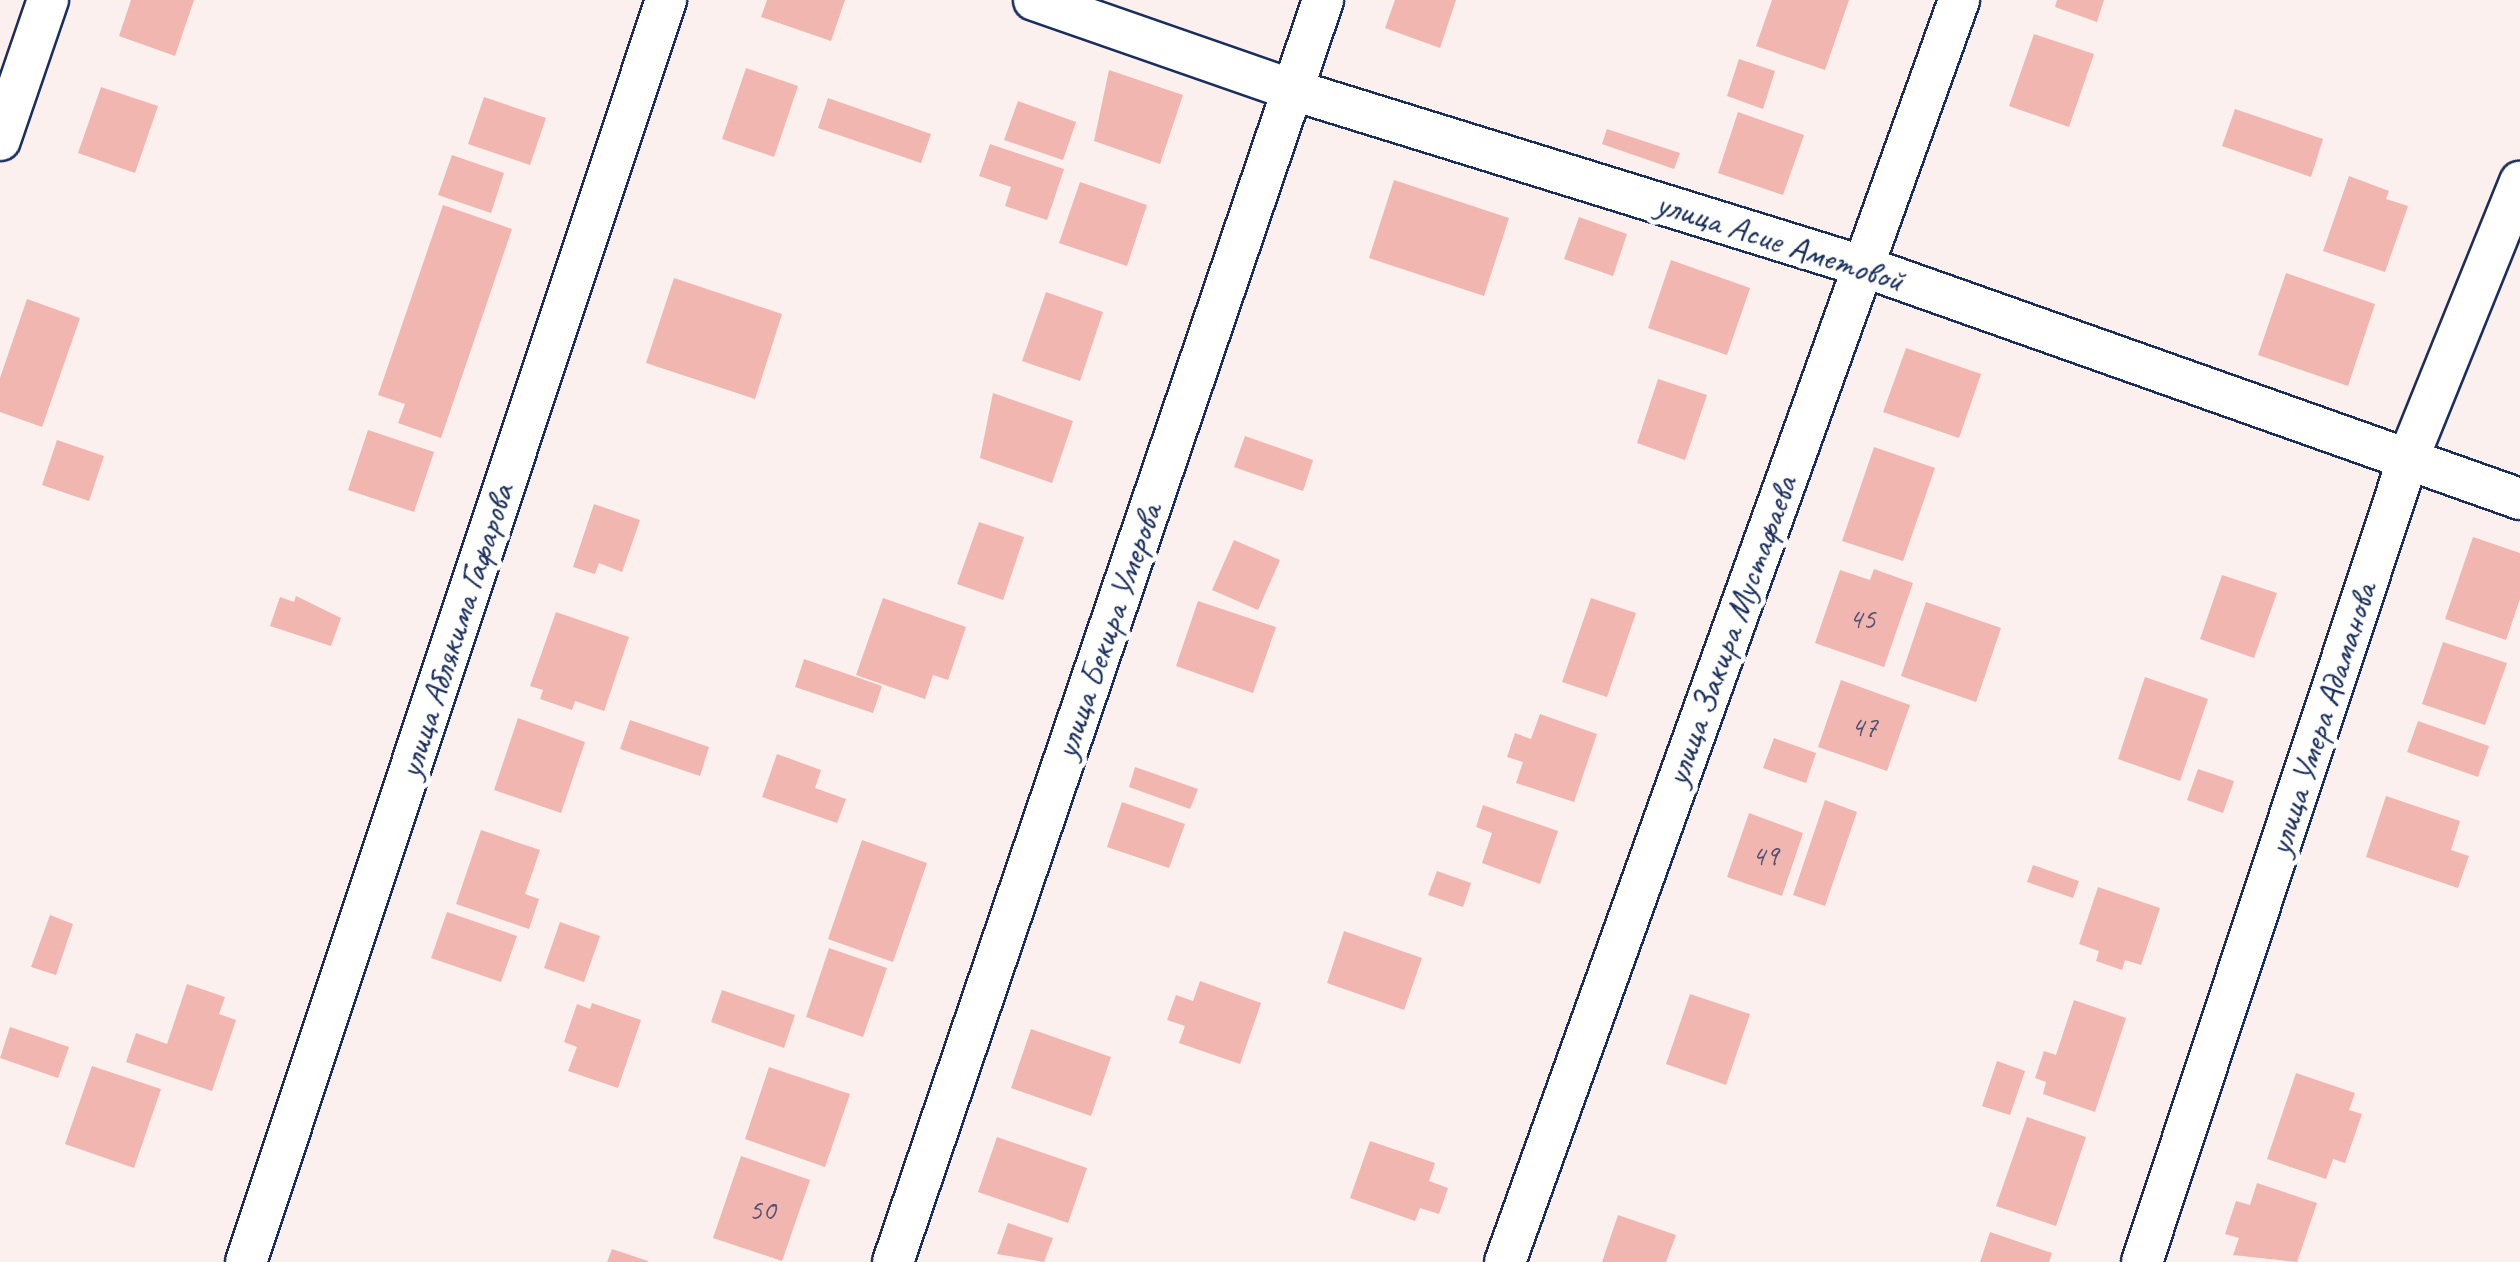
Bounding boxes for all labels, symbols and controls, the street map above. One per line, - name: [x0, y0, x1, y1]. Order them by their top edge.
- street label: улица Асие Аметовой: [1651, 182, 1909, 302]
- street label: улица Закира Мустафаева: [1655, 469, 1807, 793]
- street label: улица Аблякима Гафарова: [389, 480, 523, 782]
- street label: улица Бекира Умерова: [1045, 499, 1171, 763]
- street label: улица Умера Адаманова: [2257, 575, 2387, 863]
- house number: 45: [1849, 600, 1875, 636]
- house number: 47: [1851, 708, 1877, 744]
- house number: 49: [1752, 837, 1778, 873]
- house number: 50: [749, 1191, 775, 1227]

